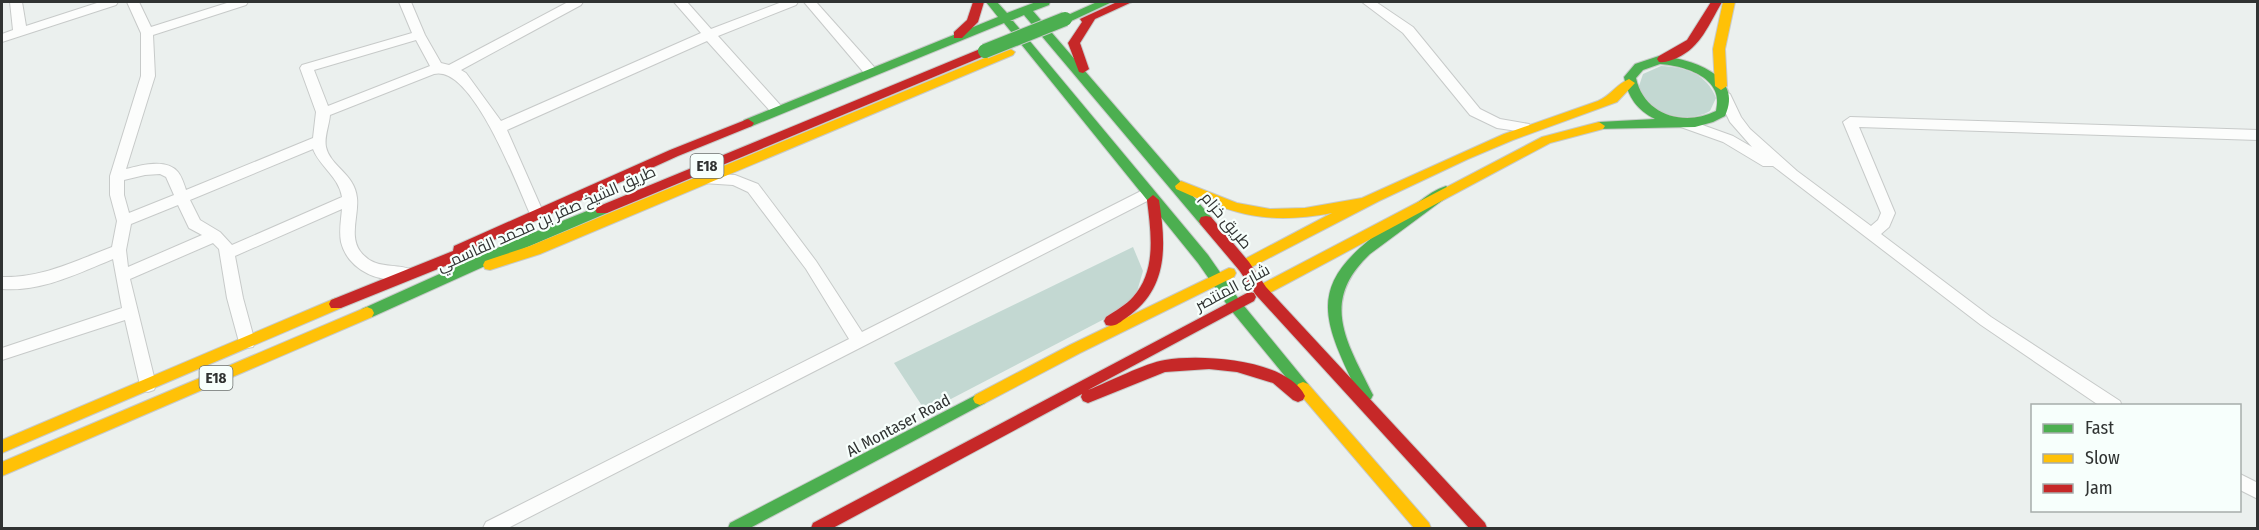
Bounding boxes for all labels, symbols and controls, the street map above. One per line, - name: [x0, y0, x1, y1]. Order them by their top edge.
- road number: E18: [690, 154, 724, 178]
- street label: طريق الشيخ صقر بن محمد القاسمي: [434, 162, 660, 279]
- street label: طريق خزام: [1196, 188, 1256, 254]
- street label: شارع المنتصر: [1191, 260, 1274, 317]
- road number: E18: [200, 366, 232, 390]
- street label: Al Montaser Road: [843, 390, 953, 461]
- legend: [2031, 404, 2241, 512]
- text: Fast: [2085, 417, 2114, 439]
- text: Slow: [2085, 447, 2120, 469]
- text: Jam: [2085, 477, 2113, 499]

